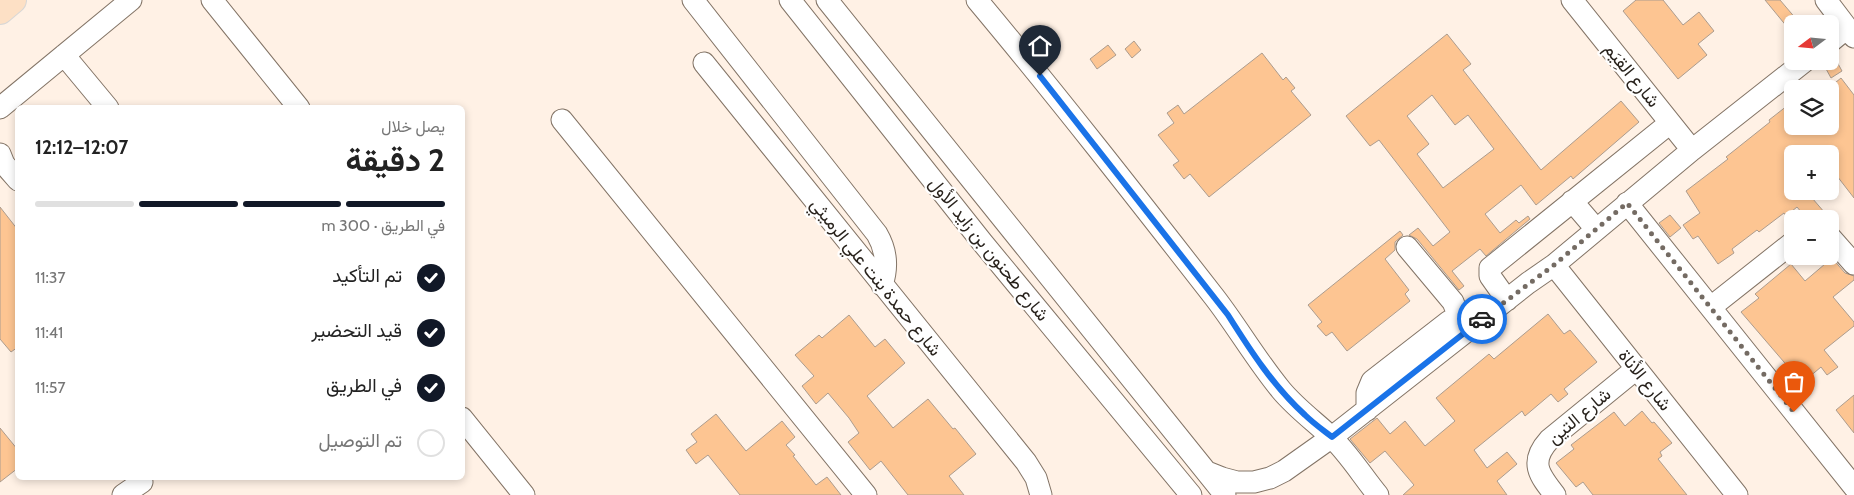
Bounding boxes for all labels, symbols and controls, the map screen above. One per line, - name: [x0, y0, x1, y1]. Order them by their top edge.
- north arrow: [1784, 15, 1839, 70]
- map controls: [1784, 15, 1839, 265]
- pin: [1019, 25, 1061, 76]
- icon: home: [1026, 32, 1054, 60]
- street label: شارع القِيَم: [1599, 38, 1665, 112]
- button: layers: [1784, 80, 1839, 135]
- text: يصل خلال: [381, 117, 445, 136]
- text: 12:07–12:12: [35, 136, 128, 159]
- text: 2 دقيقة: [345, 140, 445, 179]
- button: +: [1784, 145, 1839, 200]
- street label: شارع طحنون بن زايد الأول: [923, 172, 1054, 326]
- street label: شارع حمدة بنت علي الرميثي: [802, 194, 946, 363]
- button: −: [1784, 210, 1839, 265]
- text: في الطريق · 300 m: [321, 216, 445, 235]
- text: تم التأكيد: [332, 264, 402, 287]
- icon: check: [417, 264, 445, 292]
- text: 11:37: [35, 268, 65, 287]
- courier: [1457, 294, 1507, 344]
- icon: car: [1468, 305, 1496, 333]
- text: قيد التحضير: [311, 319, 402, 342]
- icon: check: [417, 319, 445, 347]
- text: 11:41: [35, 323, 63, 342]
- street label: شارع الأناة: [1613, 345, 1676, 416]
- pin: [1773, 361, 1815, 412]
- icon: bag: [1780, 368, 1808, 396]
- text: في الطريق: [326, 374, 402, 397]
- icon: check: [417, 374, 445, 402]
- text: 11:57: [35, 378, 65, 397]
- street label: شارع التين: [1543, 383, 1616, 450]
- text: تم التوصيل: [319, 429, 402, 452]

